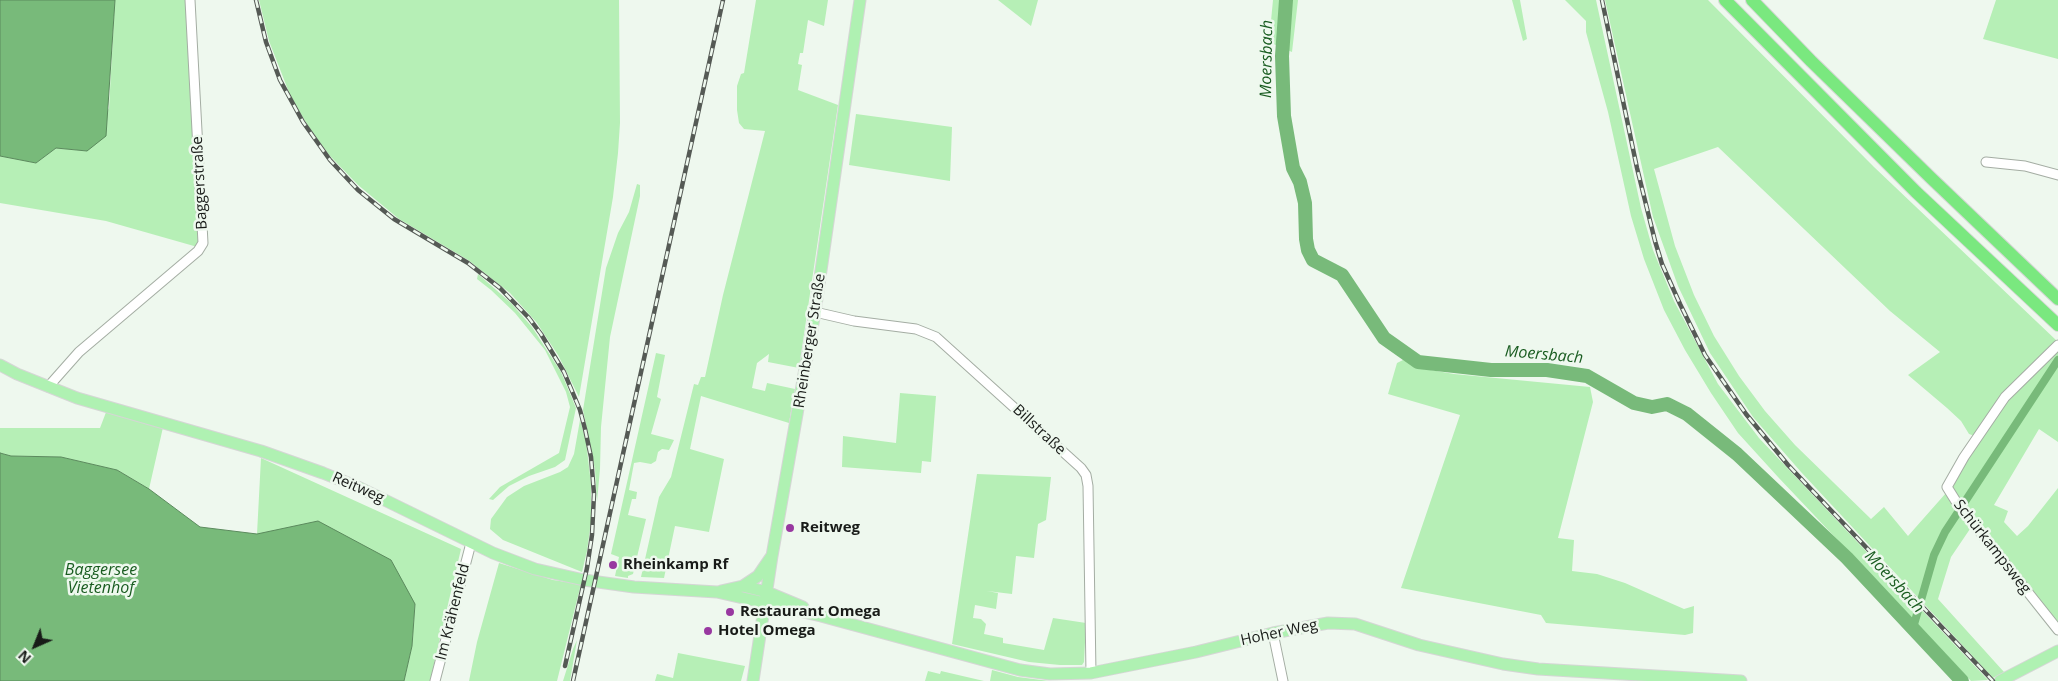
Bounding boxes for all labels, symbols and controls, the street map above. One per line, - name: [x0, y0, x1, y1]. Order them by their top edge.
- water label: Moersbach: [1257, 20, 1277, 98]
- street label: Baggerstraße: [189, 136, 211, 230]
- street label: Rheinberger Straße: [790, 272, 830, 410]
- water label: Moersbach: [1504, 342, 1584, 368]
- street label: Billstraße: [1009, 401, 1069, 459]
- street label: Reitweg: [329, 469, 387, 507]
- street label: Schürkampsweg: [1950, 496, 2034, 598]
- place label: Reitweg: [800, 519, 860, 537]
- marker: Reitweg: [784, 522, 796, 534]
- water label: Moersbach: [1860, 547, 1928, 617]
- place label: Rheinkamp Rf: [623, 556, 728, 574]
- marker: Rheinkamp Rf: [607, 559, 619, 571]
- water label: Baggersee Vietenhof: [65, 560, 137, 598]
- street label: Im Krähenfeld: [432, 562, 474, 662]
- place label: Restaurant Omega: [740, 603, 881, 621]
- marker: Restaurant Omega: [724, 606, 736, 618]
- street label: Hoher Weg: [1239, 616, 1319, 650]
- north arrow: [10, 621, 60, 671]
- place label: Hotel Omega: [718, 622, 816, 640]
- marker: Hotel Omega: [702, 625, 714, 637]
- text: N: [14, 646, 35, 668]

